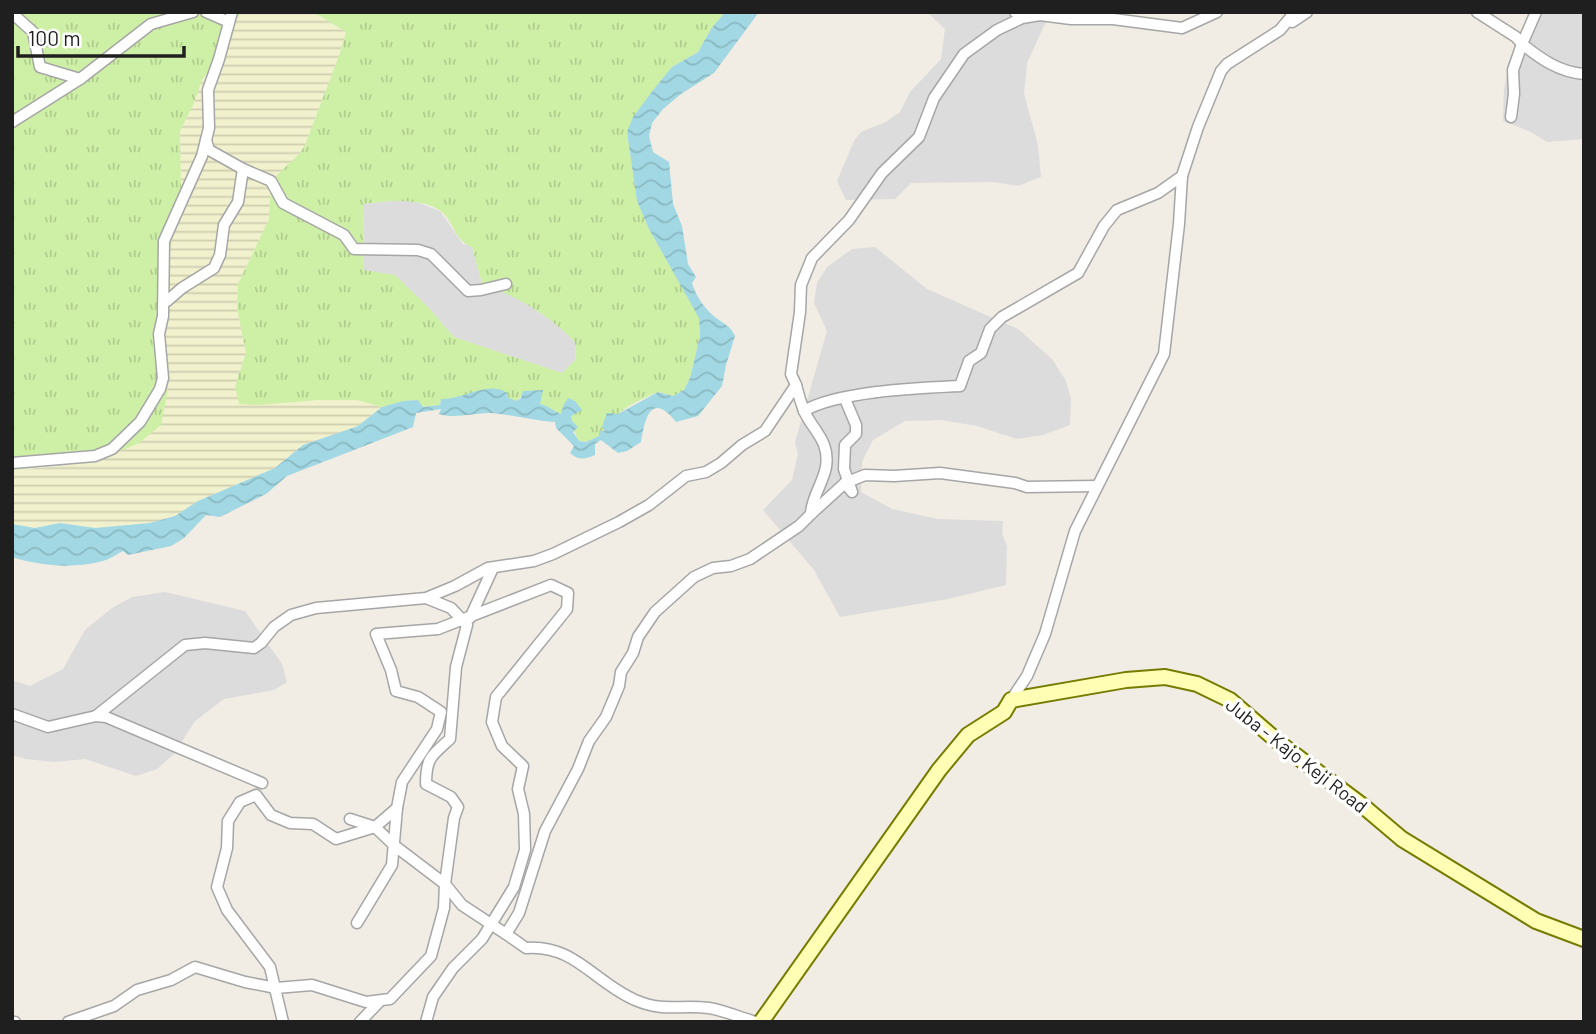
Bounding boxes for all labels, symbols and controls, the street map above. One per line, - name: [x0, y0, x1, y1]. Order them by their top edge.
- scale bar: [18, 14, 184, 58]
- text: 100 m: [28, 25, 81, 50]
- street label: Juba - Kajo Keji Road: [1222, 693, 1372, 817]

